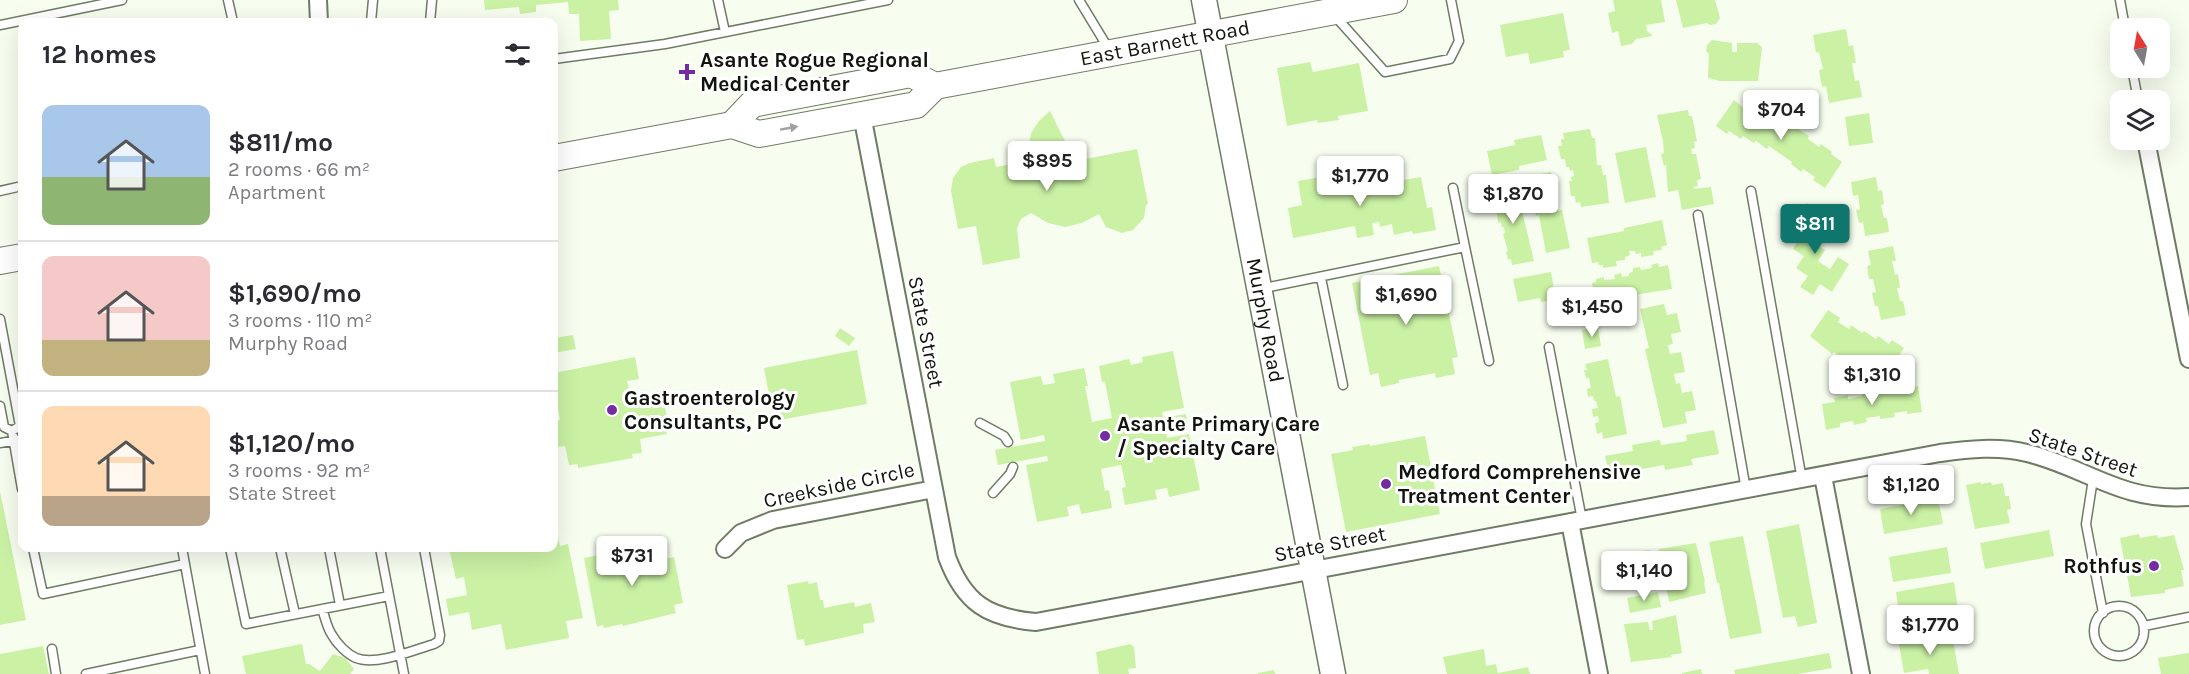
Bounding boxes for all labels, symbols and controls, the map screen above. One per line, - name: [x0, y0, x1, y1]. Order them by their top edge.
- street label: East Barnett Road: [1078, 15, 1252, 71]
- north arrow: [2110, 18, 2170, 78]
- map controls: [2110, 18, 2170, 150]
- icon: filters: [501, 38, 534, 71]
- text: 12 homes: [42, 39, 157, 70]
- place label: Asante Rogue Regional Medical Center: [700, 48, 929, 96]
- marker: Asante Rogue Regional Medical Center: [678, 63, 696, 81]
- pin: $704: [1745, 90, 1817, 141]
- button: layers: [2110, 90, 2170, 150]
- text: $704: [1757, 98, 1805, 121]
- one-way arrow: [779, 124, 798, 133]
- text: $811/mo: [228, 127, 333, 158]
- icon: home: [90, 129, 162, 201]
- pin: $895: [1011, 141, 1083, 192]
- text: $895: [1022, 149, 1072, 172]
- pin: $1,770: [1311, 156, 1409, 207]
- text: 2 rooms · 66 m²: [228, 158, 370, 181]
- text: $1,770: [1331, 164, 1389, 187]
- pin: $1,870: [1464, 174, 1562, 225]
- text: Apartment: [228, 181, 326, 204]
- text: $1,870: [1482, 182, 1544, 205]
- pin: $811: [1779, 204, 1851, 255]
- text: $811: [1795, 212, 1835, 235]
- street label: Murphy Road: [1242, 256, 1289, 384]
- street label: State Street: [903, 274, 949, 390]
- pin: $1,690: [1357, 275, 1455, 326]
- text: $1,690/mo: [228, 278, 362, 309]
- icon: home: [90, 280, 162, 352]
- text: $1,690: [1375, 283, 1437, 306]
- pin: $1,450: [1543, 287, 1641, 338]
- text: $1,450: [1561, 295, 1623, 318]
- text: 3 rooms · 110 m²: [228, 309, 373, 332]
- text: Murphy Road: [228, 332, 348, 355]
- pin: $1,310: [1823, 355, 1921, 406]
- text: $1,310: [1843, 363, 1901, 386]
- place label: Gastroenterology Consultants, PC: [624, 386, 795, 434]
- marker: Gastroenterology Consultants, PC: [605, 403, 619, 417]
- place label: Asante Primary Care / Specialty Care: [1117, 412, 1320, 460]
- street label: State Street: [2025, 422, 2141, 482]
- text: $1,120/mo: [228, 428, 355, 459]
- marker: Asante Primary Care / Specialty Care: [1098, 429, 1112, 443]
- icon: home: [90, 430, 162, 502]
- street label: Creekside Circle: [761, 457, 917, 513]
- text: 3 rooms · 92 m²: [228, 459, 371, 482]
- place label: Medford Comprehensive Treatment Center: [1398, 460, 1641, 508]
- pin: $1,120: [1862, 465, 1960, 516]
- text: $1,120: [1882, 473, 1940, 496]
- marker: Medford Comprehensive Treatment Center: [1379, 477, 1393, 491]
- text: State Street: [228, 482, 336, 505]
- street label: State Street: [1272, 521, 1388, 567]
- pin: $731: [596, 536, 668, 587]
- text: $731: [610, 544, 654, 567]
- pin: $1,140: [1595, 551, 1693, 602]
- place label: Rothfus: [2063, 554, 2142, 578]
- text: $1,140: [1615, 559, 1673, 582]
- marker: Rothfus: [2147, 559, 2161, 573]
- pin: $1,770: [1881, 605, 1979, 656]
- text: $1,770: [1901, 613, 1959, 636]

